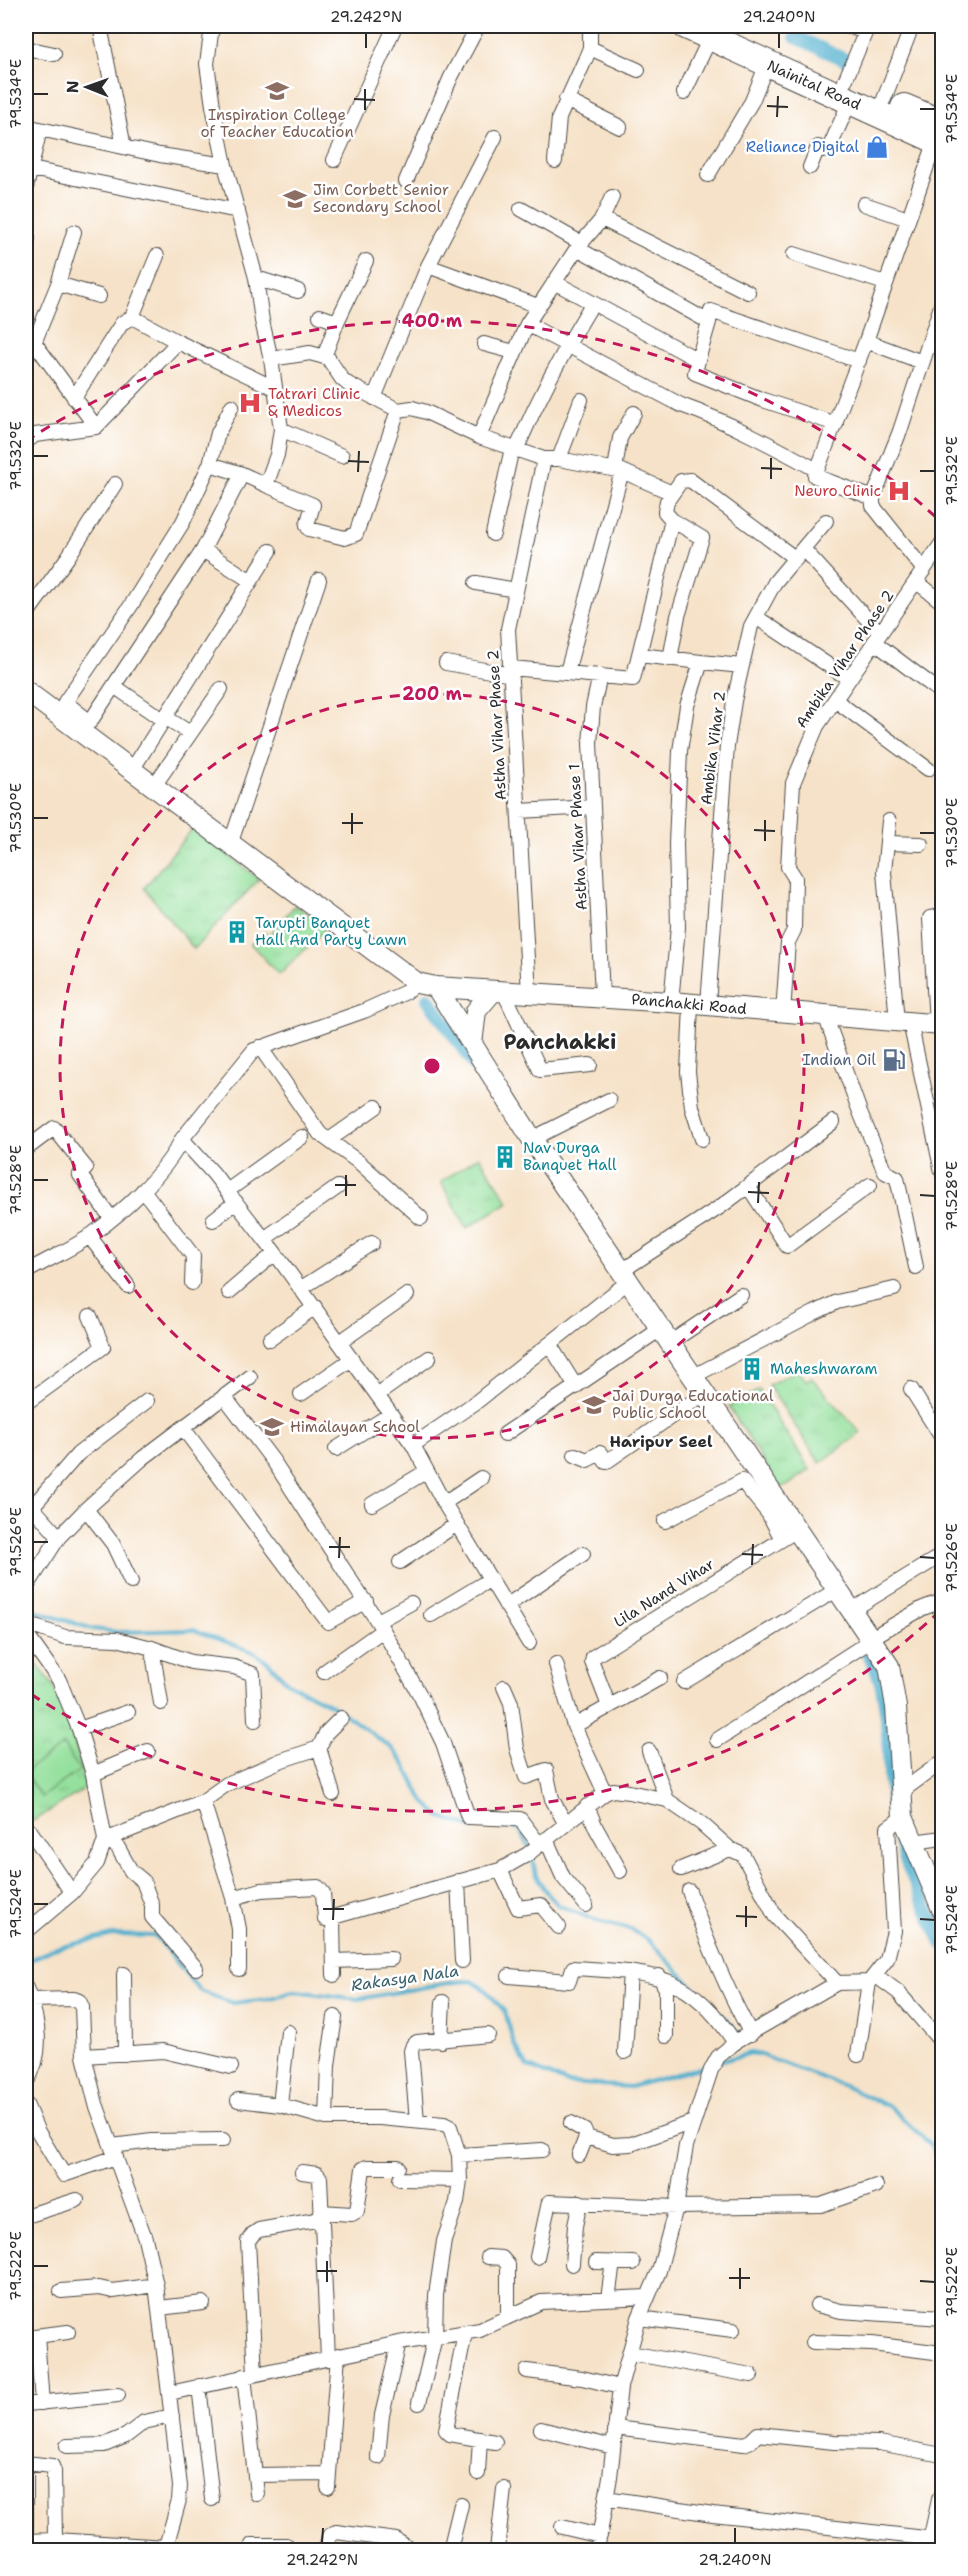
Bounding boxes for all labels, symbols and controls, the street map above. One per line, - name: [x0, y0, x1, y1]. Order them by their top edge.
- text: 29.242°N: [330, 7, 402, 27]
- text: 29.240°N: [742, 7, 816, 27]
- street label: Nainital Road: [764, 55, 864, 115]
- north arrow: [57, 57, 117, 117]
- text: 79.534°E: [6, 59, 26, 129]
- text: 79.534°E: [942, 74, 962, 144]
- school or university icon: Inspiration College of Teacher Education: [264, 78, 290, 104]
- text: N: [62, 80, 83, 93]
- place label: Inspiration College of Teacher Education: [200, 105, 354, 142]
- shop icon: Reliance Digital: [864, 134, 890, 160]
- place label: Reliance Digital: [746, 137, 859, 157]
- place label: Jim Corbett Senior Secondary School: [313, 180, 449, 217]
- school or university icon: Jim Corbett Senior Secondary School: [282, 186, 308, 212]
- text: 400 m: [402, 309, 463, 333]
- place label: Tatrari Clinic & Medicos: [268, 384, 360, 421]
- hospital icon: Tatrari Clinic & Medicos: [237, 390, 263, 416]
- text: 79.532°E: [6, 421, 26, 491]
- text: 79.532°E: [942, 436, 962, 506]
- hospital icon: Neuro Clinic: [886, 478, 912, 504]
- place label: Neuro Clinic: [794, 481, 881, 501]
- street label: Ambika Vihar Phase 2: [791, 586, 899, 732]
- street label: Astha Vihar Phase 2: [483, 649, 511, 801]
- text: 200 m: [402, 682, 463, 706]
- street label: Ambika Vihar 2: [696, 690, 730, 806]
- street label: Astha Vihar Phase 1: [564, 763, 592, 911]
- text: 79.530°E: [6, 783, 26, 853]
- text: 79.530°E: [942, 798, 962, 868]
- place label: Tarupti Banquet Hall And Party Lawn: [255, 913, 407, 950]
- building icon: Tarupti Banquet Hall And Party Lawn: [224, 919, 250, 945]
- street label: Panchakki Road: [630, 989, 748, 1019]
- district label: Panchakki: [504, 1028, 616, 1056]
- fuel station icon: Indian Oil: [881, 1047, 907, 1073]
- place label: Indian Oil: [802, 1050, 876, 1070]
- centre of rings: [422, 1056, 442, 1076]
- place label: Nav Durga Banquet Hall: [523, 1138, 617, 1175]
- building icon: Nav Durga Banquet Hall: [492, 1144, 518, 1170]
- text: 79.528°E: [6, 1145, 26, 1215]
- text: 79.528°E: [942, 1161, 962, 1231]
- building icon: Maheshwaram: [739, 1356, 765, 1382]
- place label: Maheshwaram: [770, 1359, 878, 1379]
- place label: Jai Durga Educational Public School: [612, 1386, 774, 1423]
- school or university icon: Jai Durga Educational Public School: [581, 1392, 607, 1418]
- school or university icon: Himalayan School: [259, 1414, 285, 1440]
- place label: Himalayan School: [290, 1417, 420, 1437]
- district label: Haripur Seel: [610, 1431, 713, 1452]
- text: 79.526°E: [6, 1507, 26, 1577]
- text: 79.526°E: [942, 1523, 962, 1593]
- street label: Lila Nand Vihar: [610, 1554, 718, 1632]
- text: 79.524°E: [6, 1869, 26, 1939]
- text: 79.524°E: [942, 1885, 962, 1955]
- water label: Rakasya Nala: [350, 1960, 460, 1996]
- text: 79.522°E: [6, 2231, 26, 2301]
- text: 79.522°E: [942, 2247, 962, 2317]
- text: 29.242°N: [286, 2550, 358, 2570]
- text: 29.240°N: [698, 2550, 772, 2570]

